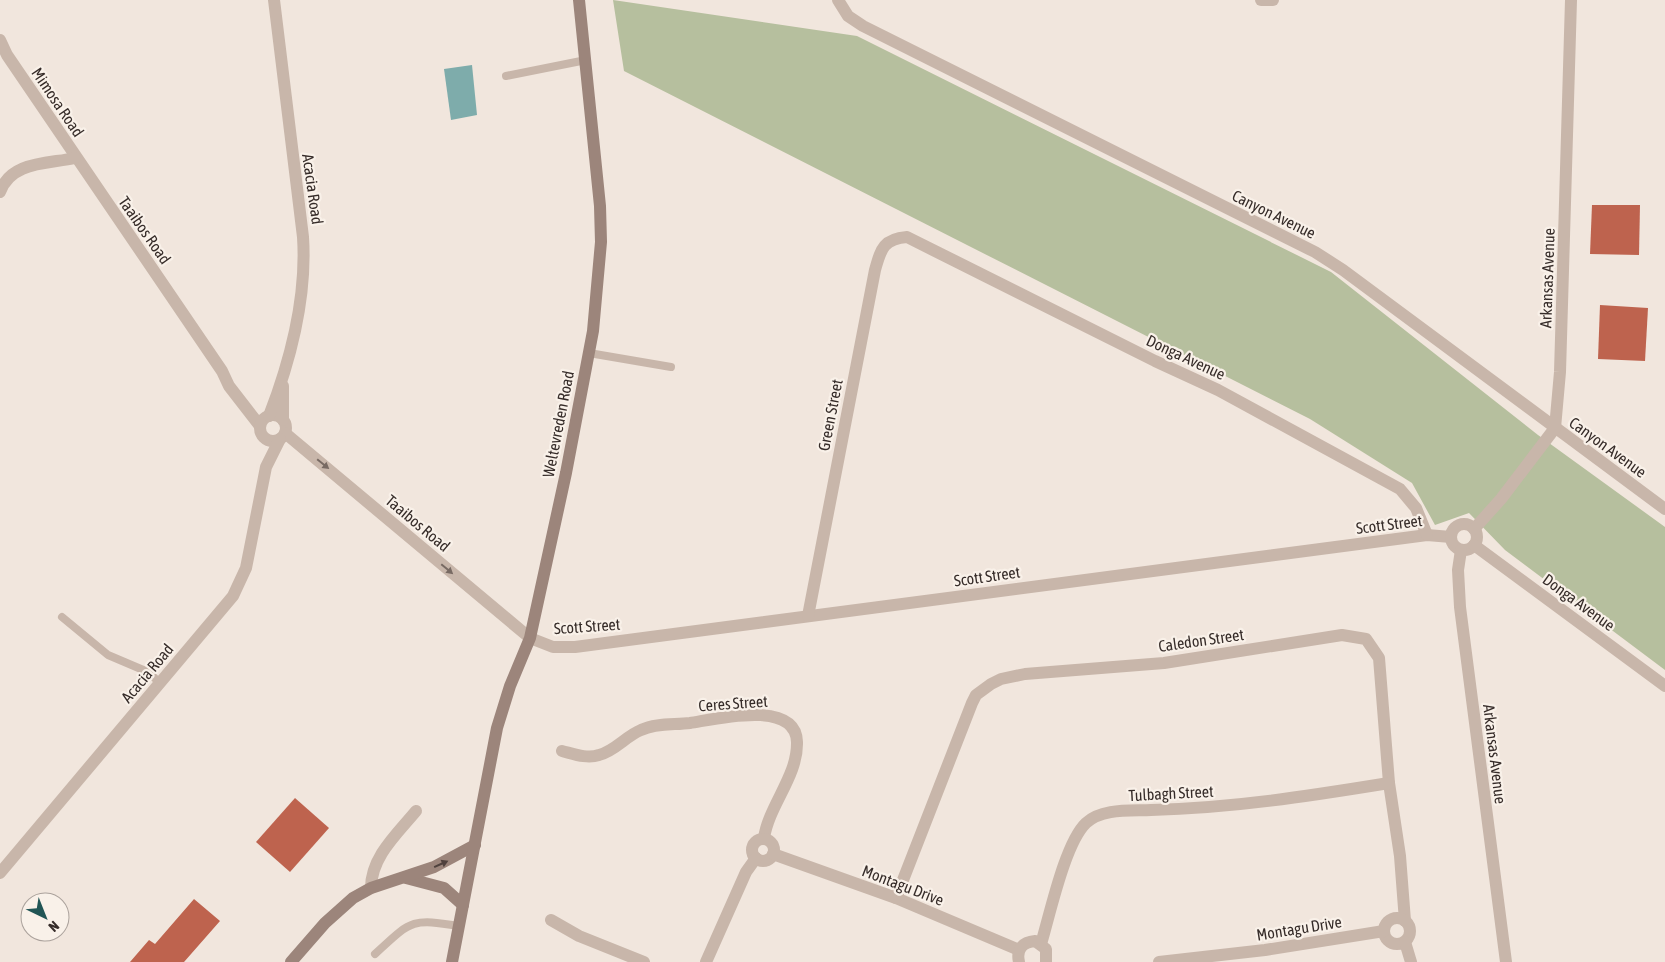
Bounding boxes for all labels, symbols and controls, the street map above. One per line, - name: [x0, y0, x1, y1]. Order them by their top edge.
- street label: Mimosa Road: [28, 64, 88, 140]
- street label: Acacia Road: [299, 153, 327, 225]
- street label: Canyon Avenue: [1229, 186, 1319, 243]
- street label: Taaibos Road: [115, 193, 175, 267]
- street label: Arkansas Avenue: [1536, 228, 1558, 328]
- street label: Donga Avenue: [1143, 331, 1228, 384]
- street label: Weltevreden Road: [539, 369, 577, 479]
- street label: Green Street: [814, 377, 846, 452]
- street label: Canyon Avenue: [1565, 413, 1650, 482]
- one-way arrow: [316, 459, 329, 470]
- street label: Taaibos Road: [382, 491, 454, 555]
- street label: Scott Street: [1355, 511, 1424, 537]
- street label: Scott Street: [953, 562, 1022, 590]
- one-way arrow: [440, 563, 453, 574]
- street label: Donga Avenue: [1539, 570, 1619, 635]
- street label: Scott Street: [553, 615, 621, 637]
- street label: Caledon Street: [1157, 625, 1245, 655]
- street label: Acacia Road: [117, 640, 177, 706]
- street label: Ceres Street: [698, 692, 769, 714]
- street label: Arkansas Avenue: [1480, 703, 1510, 805]
- street label: Tulbagh Street: [1128, 782, 1214, 805]
- one-way arrow: [434, 859, 448, 867]
- street label: Montagu Drive: [859, 861, 946, 910]
- north arrow: [20, 892, 70, 942]
- street label: Montagu Drive: [1255, 912, 1343, 945]
- text: N: [45, 918, 62, 935]

